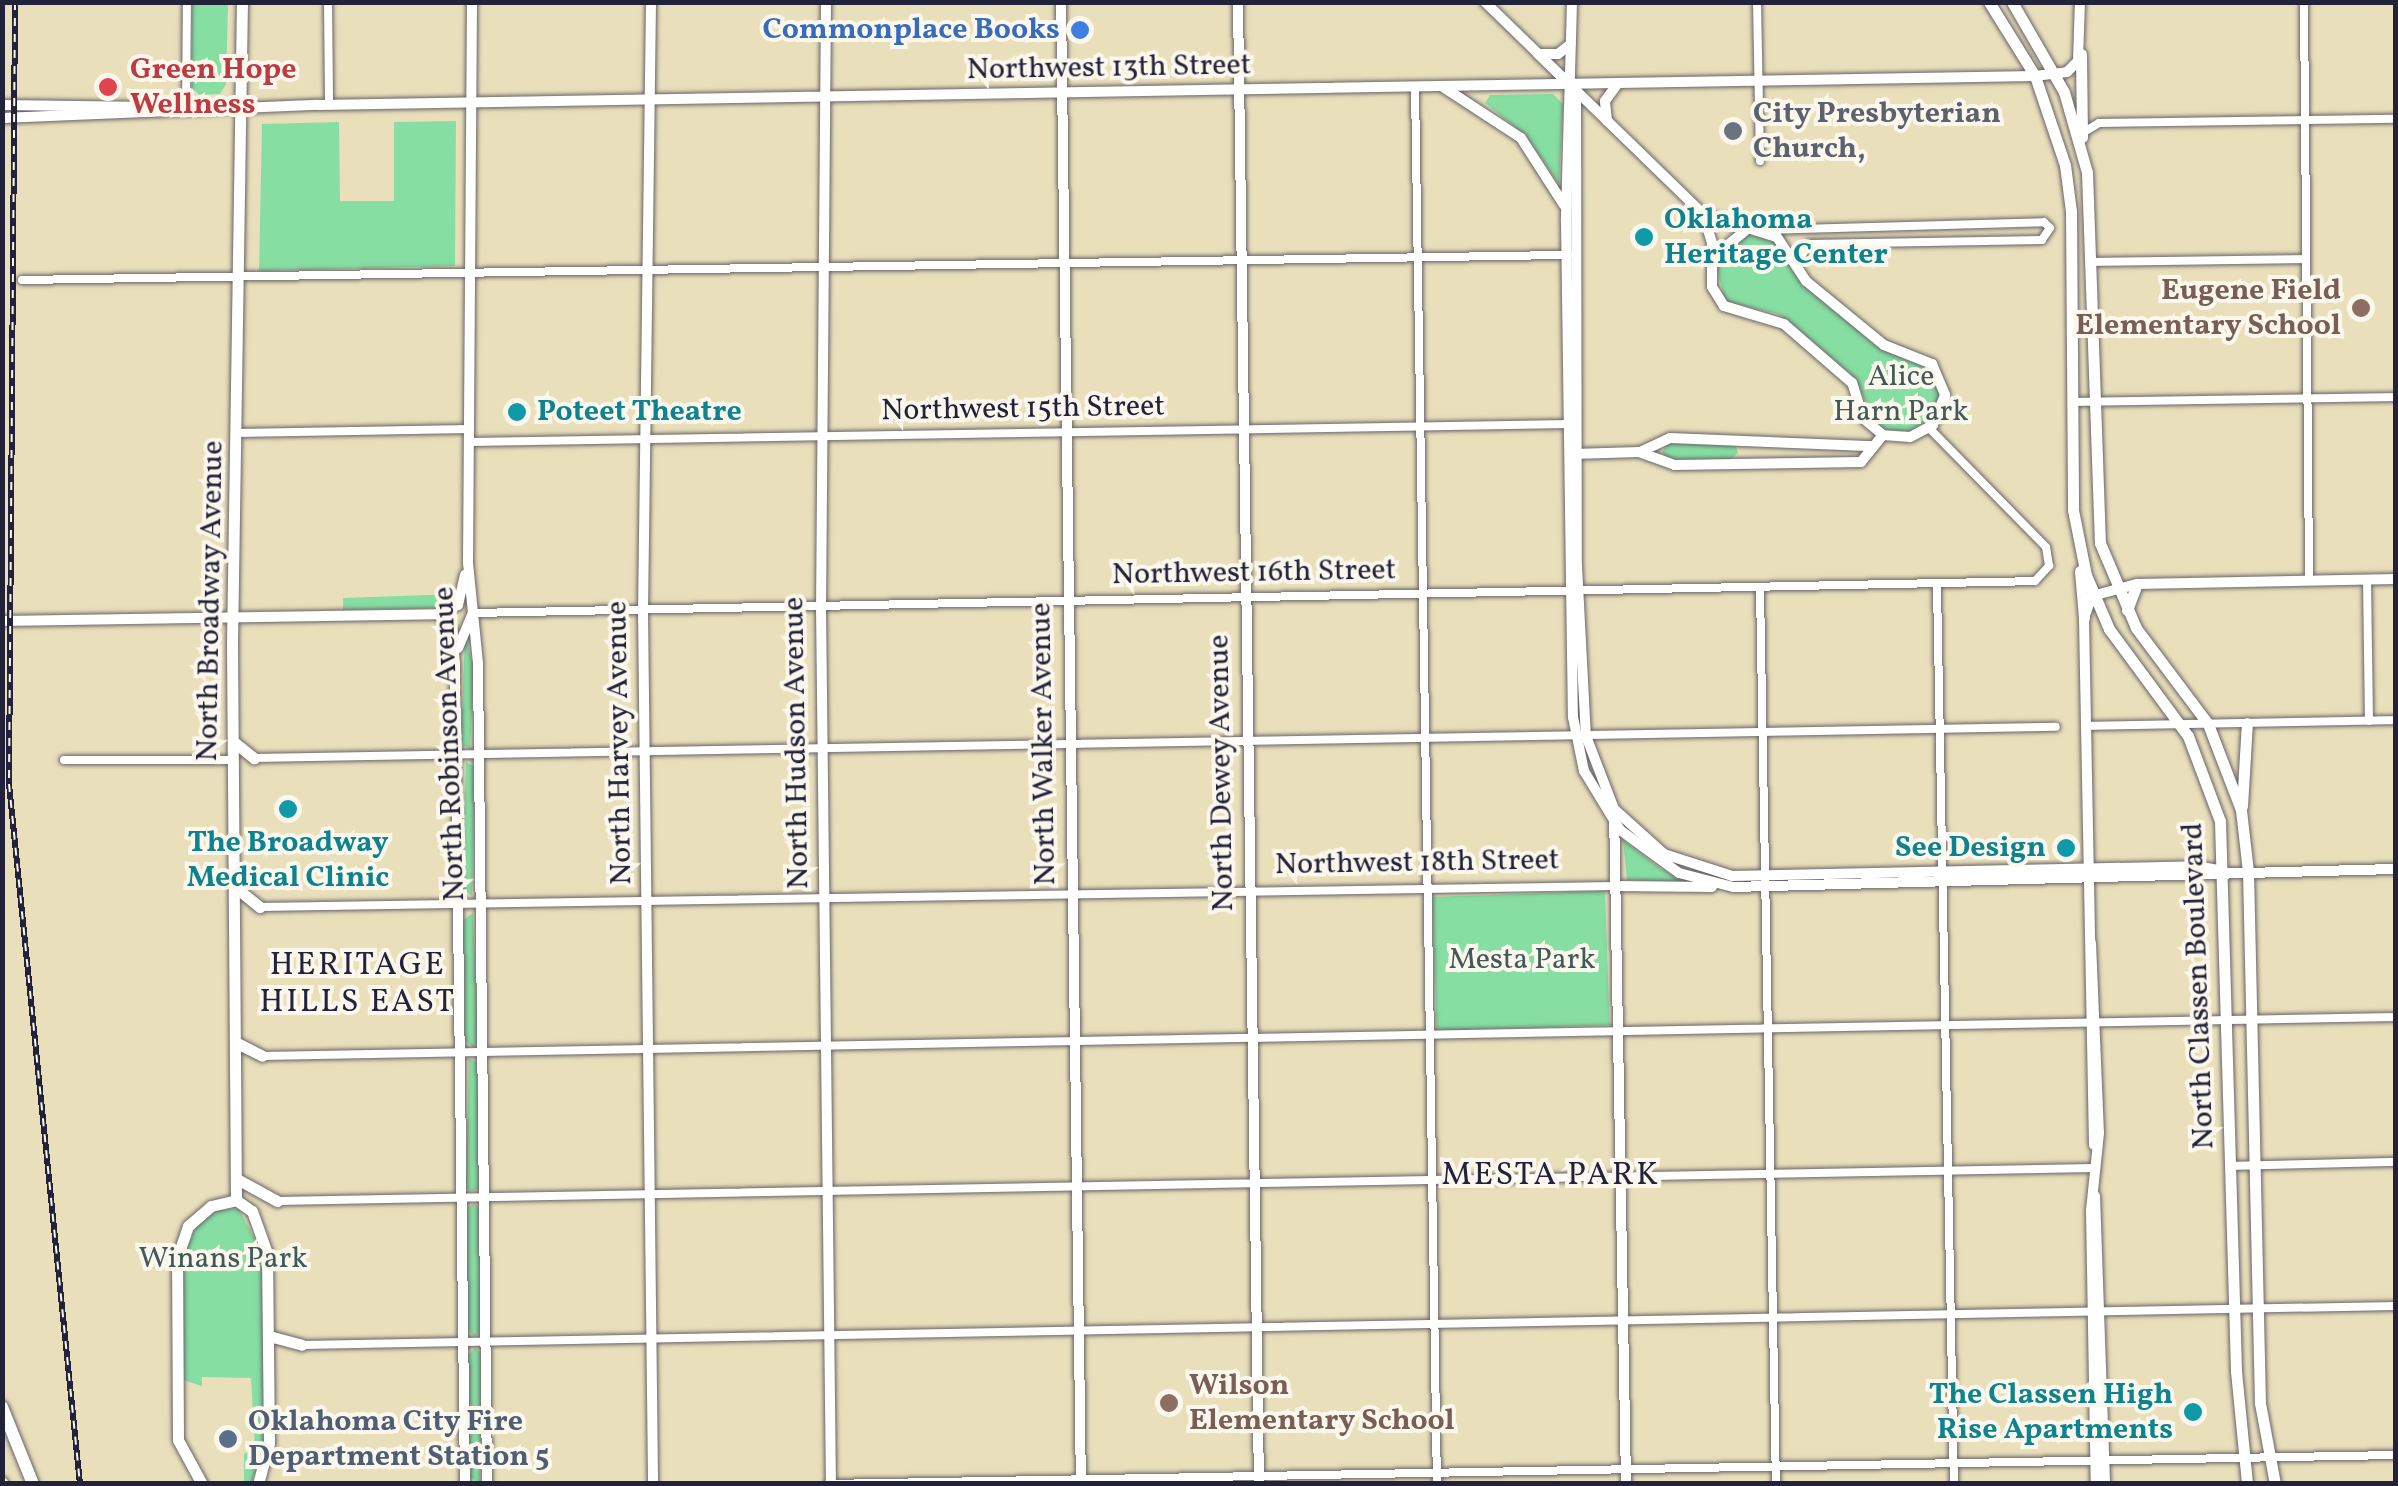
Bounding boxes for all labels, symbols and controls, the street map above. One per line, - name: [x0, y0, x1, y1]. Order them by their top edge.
- place label: Commonplace Books: [762, 12, 1060, 48]
- marker: Commonplace Books: [1069, 19, 1091, 41]
- street label: Northwest 13th Street: [966, 48, 1252, 88]
- place label: Green Hope Wellness: [130, 52, 297, 122]
- marker: Green Hope Wellness: [95, 74, 121, 100]
- place label: City Presbyterian Church,: [1753, 96, 2001, 166]
- marker: City Presbyterian Church,: [1722, 120, 1744, 142]
- place label: Oklahoma Heritage Center: [1664, 202, 1888, 272]
- marker: Oklahoma Heritage Center: [1633, 226, 1655, 248]
- place label: Eugene Field Elementary School: [2075, 273, 2341, 344]
- marker: Eugene Field Elementary School: [2350, 297, 2372, 319]
- park label: Alice Harn Park: [1833, 359, 1969, 430]
- street label: Northwest 15th Street: [881, 389, 1165, 429]
- place label: Poteet Theatre: [537, 394, 742, 430]
- marker: Poteet Theatre: [506, 401, 528, 423]
- street label: North Broadway Avenue: [190, 440, 232, 762]
- street label: Northwest 16th Street: [1112, 553, 1396, 593]
- street label: North Robinson Avenue: [427, 586, 473, 902]
- street label: North Hudson Avenue: [776, 596, 818, 890]
- street label: North Harvey Avenue: [600, 600, 640, 886]
- street label: North Walker Avenue: [1024, 602, 1064, 886]
- street label: North Dewey Avenue: [1202, 634, 1242, 912]
- marker: The Broadway Medical Clinic: [277, 798, 299, 820]
- street label: North Classen Boulevard: [2175, 822, 2223, 1150]
- place label: The Broadway Medical Clinic: [187, 825, 389, 896]
- place label: See Design: [1895, 830, 2046, 866]
- marker: See Design: [2055, 837, 2077, 859]
- street label: Northwest 18th Street: [1274, 843, 1560, 883]
- park label: Mesta Park: [1448, 942, 1596, 978]
- district label: HERITAGE HILLS EAST: [260, 948, 456, 1023]
- district label: MESTA PARK: [1442, 1157, 1660, 1195]
- park label: Winans Park: [138, 1241, 308, 1277]
- place label: Wilson Elementary School: [1189, 1368, 1455, 1438]
- place label: The Classen High Rise Apartments: [1929, 1377, 2173, 1448]
- marker: Wilson Elementary School: [1158, 1392, 1180, 1414]
- marker: The Classen High Rise Apartments: [2182, 1401, 2204, 1423]
- place label: Oklahoma City Fire Department Station 5: [248, 1404, 550, 1474]
- marker: Oklahoma City Fire Department Station 5: [217, 1428, 239, 1450]

